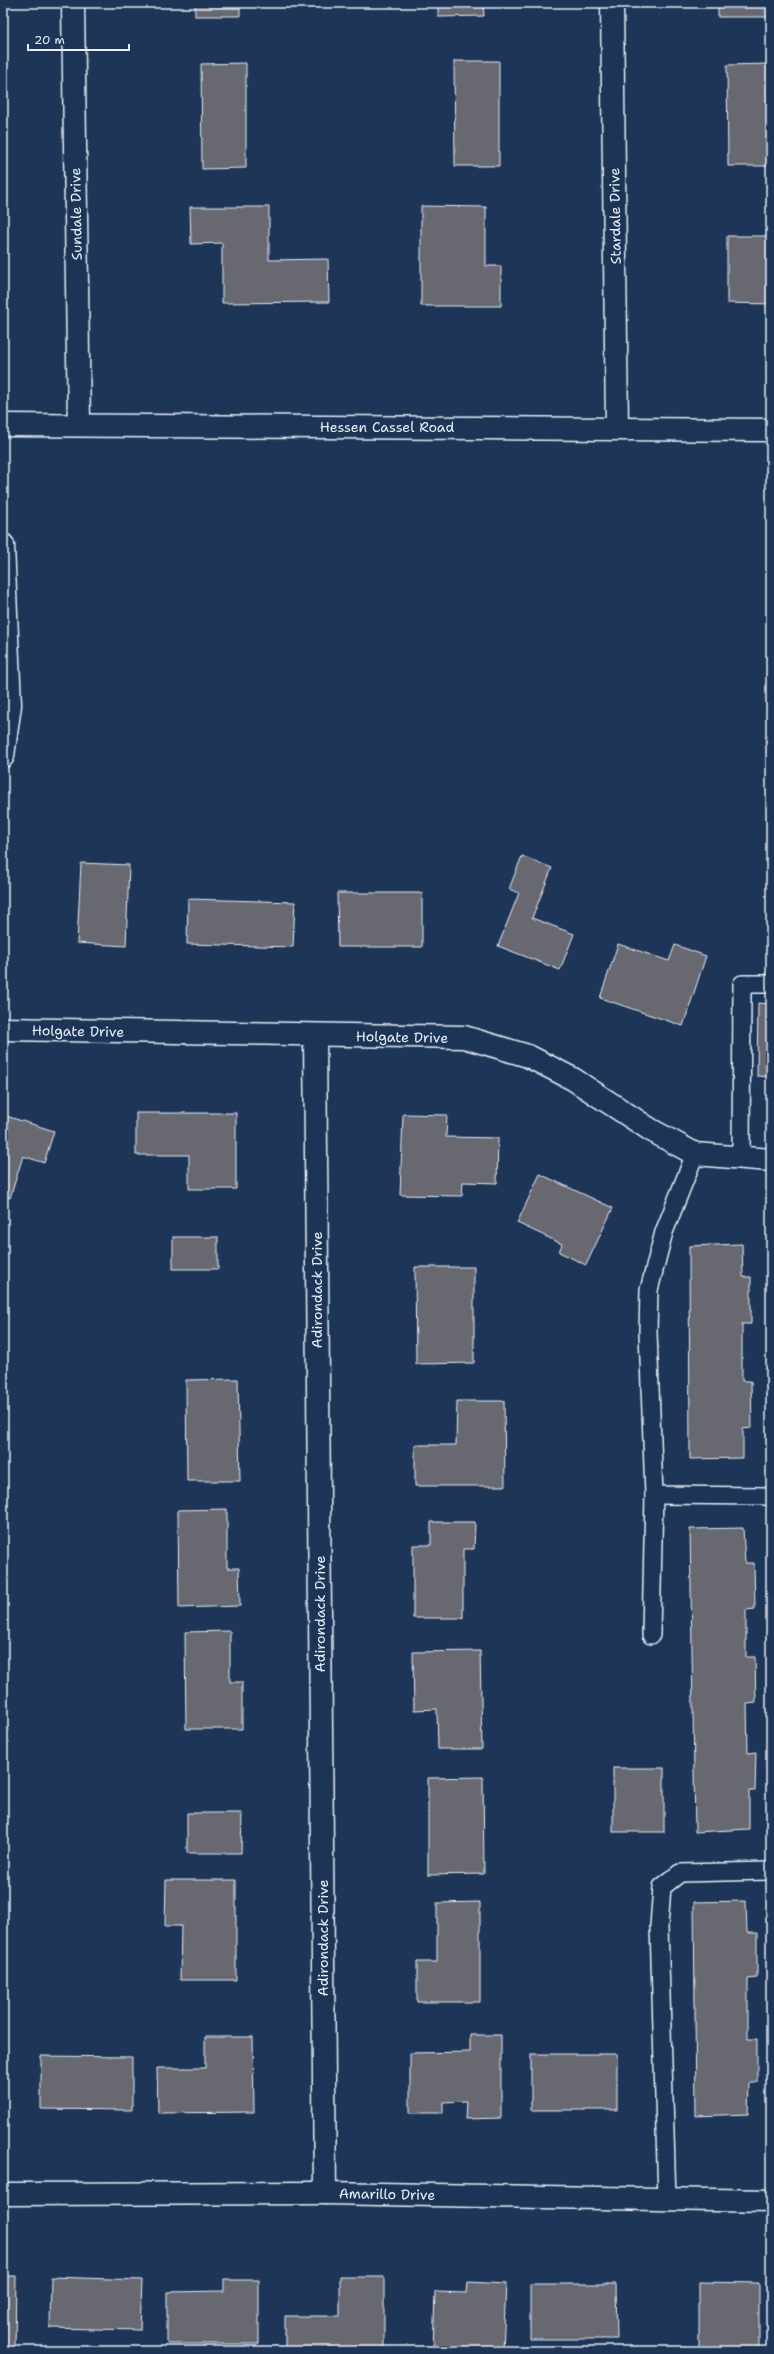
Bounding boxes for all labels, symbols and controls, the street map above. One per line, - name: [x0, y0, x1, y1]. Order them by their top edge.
- scale bar: [28, 26, 129, 52]
- text: 20 m: [34, 32, 65, 48]
- street label: Sundale Drive: [66, 167, 86, 261]
- street label: Stardale Drive: [605, 167, 625, 265]
- street label: Hessen Cassel Road: [320, 418, 454, 436]
- street label: Holgate Drive: [32, 1021, 124, 1041]
- street label: Holgate Drive: [356, 1027, 448, 1047]
- street label: Adirondack Drive: [308, 1231, 326, 1349]
- street label: Adirondack Drive: [311, 1555, 329, 1673]
- street label: Adirondack Drive: [314, 1879, 332, 1997]
- street label: Amarillo Drive: [339, 2184, 435, 2204]

